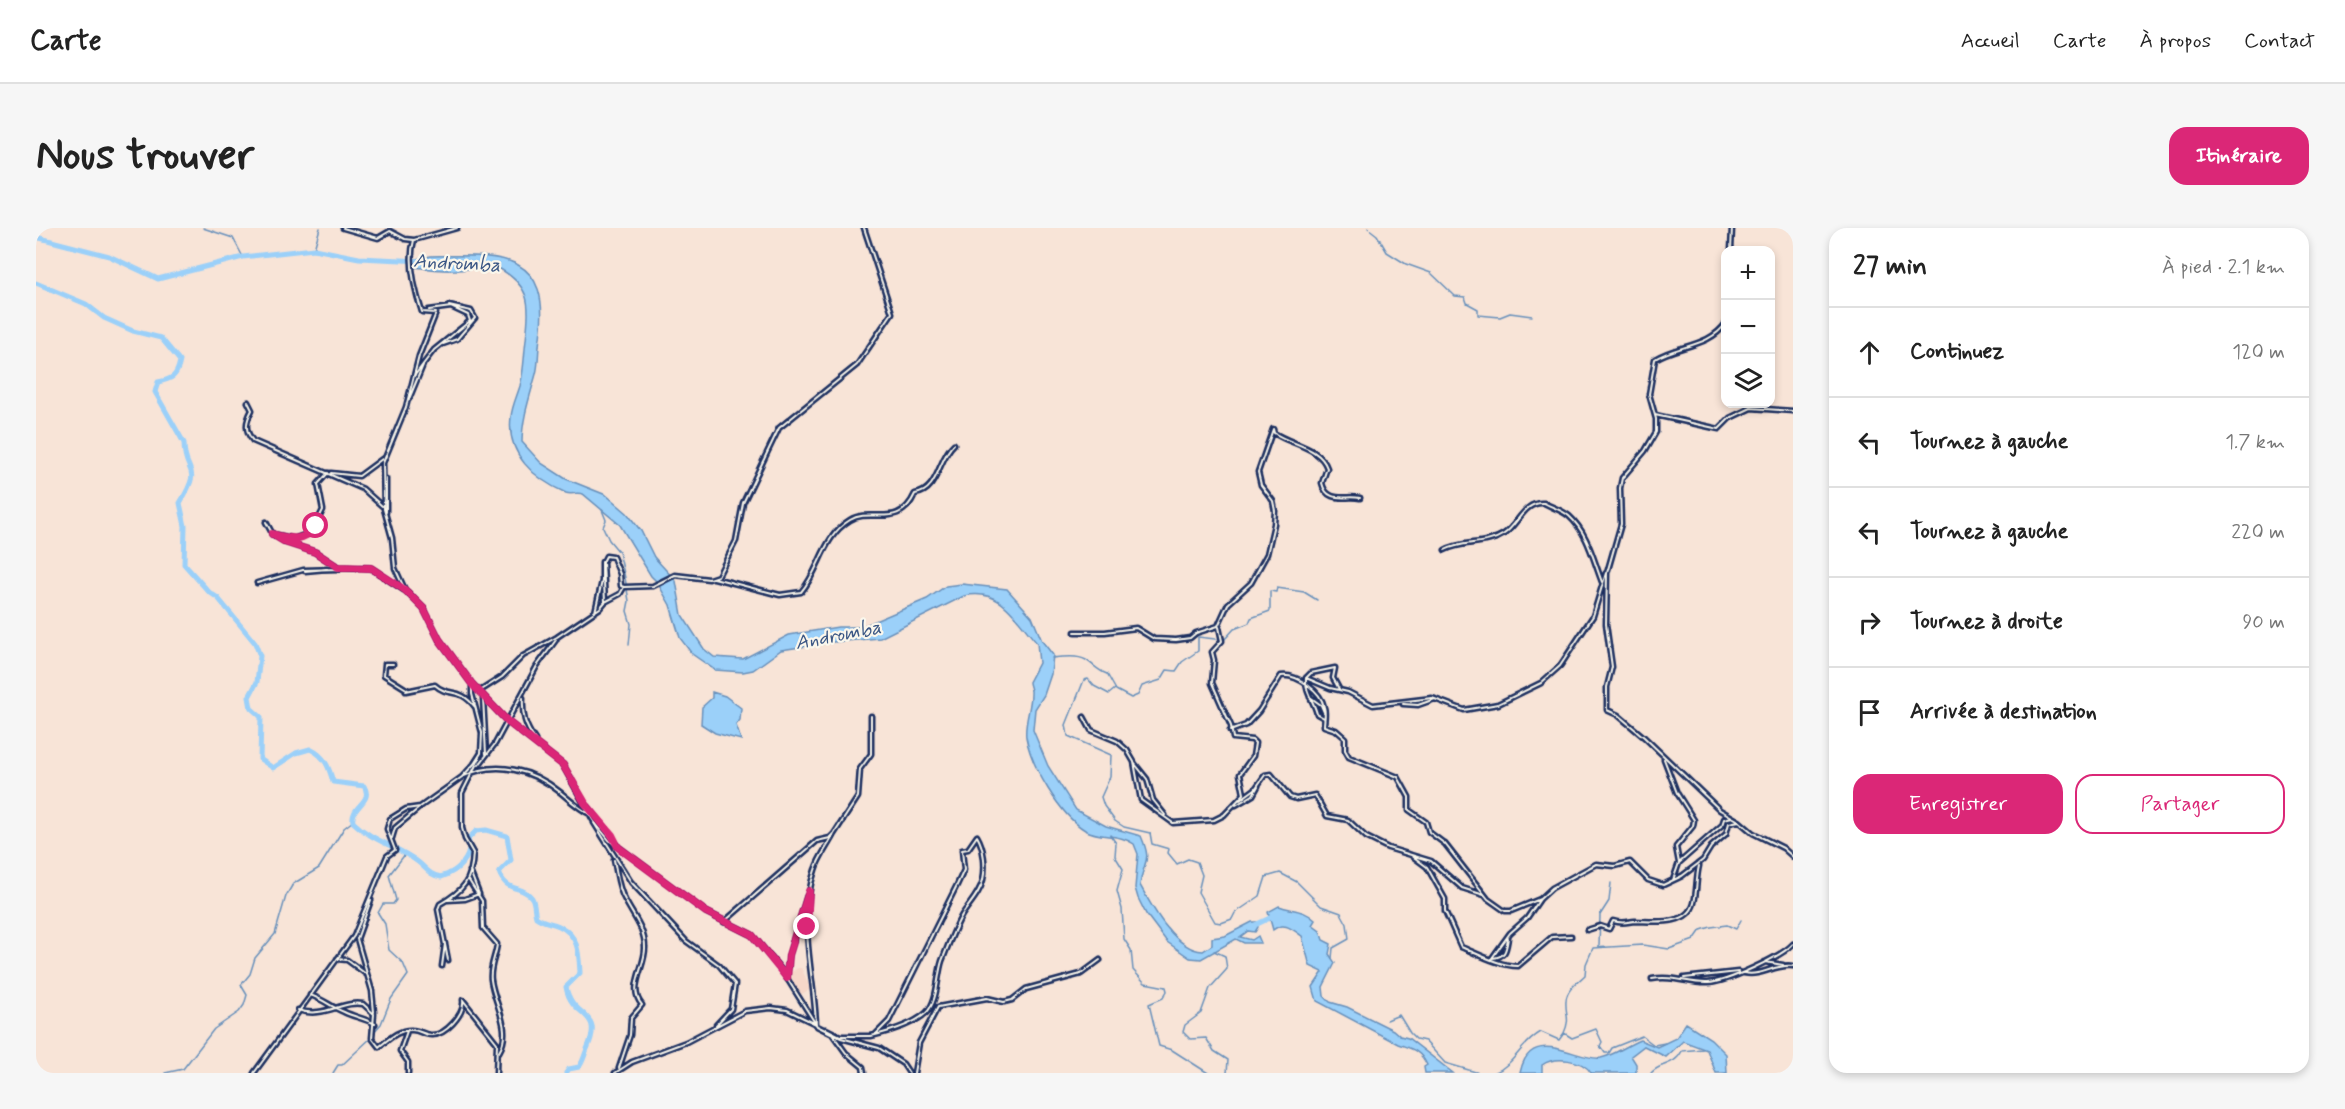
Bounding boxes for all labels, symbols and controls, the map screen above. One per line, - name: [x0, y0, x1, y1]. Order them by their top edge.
- text: Carte: [30, 23, 102, 60]
- text: Accueil: [1961, 27, 2020, 55]
- text: Carte: [2053, 27, 2107, 55]
- text: À propos: [2140, 27, 2211, 55]
- text: Contact: [2244, 27, 2315, 55]
- button: Itinéraire: [2169, 127, 2309, 185]
- text: Nous trouver: [36, 129, 254, 184]
- map controls: [1721, 246, 1775, 408]
- button: +: [1721, 246, 1775, 300]
- water label: Andromba: [413, 248, 501, 279]
- text: 27 min: [1853, 250, 1927, 284]
- text: À pied · 2.1 km: [2162, 254, 2285, 281]
- button: −: [1721, 300, 1775, 354]
- icon: ahead: [1853, 336, 1886, 369]
- text: Continuez: [1910, 338, 2004, 366]
- text: 120 m: [2232, 339, 2285, 366]
- button: layers: [1721, 354, 1775, 408]
- icon: left: [1853, 426, 1886, 459]
- text: Tournez à gauche: [1910, 428, 2068, 456]
- text: 1.7 km: [2225, 429, 2285, 456]
- route start: [302, 512, 328, 538]
- icon: left: [1853, 516, 1886, 549]
- text: Tournez à gauche: [1910, 518, 2068, 546]
- text: 220 m: [2231, 519, 2285, 546]
- icon: right: [1853, 606, 1886, 639]
- text: Tournez à droite: [1910, 608, 2063, 636]
- text: 90 m: [2242, 609, 2285, 636]
- water label: Andromba: [793, 614, 884, 657]
- icon: arrive: [1853, 696, 1886, 729]
- text: Arrivée à destination: [1910, 698, 2097, 726]
- button: Enregistrer: [1853, 774, 2063, 834]
- button: Partager: [2075, 774, 2285, 834]
- route end: [793, 913, 819, 939]

